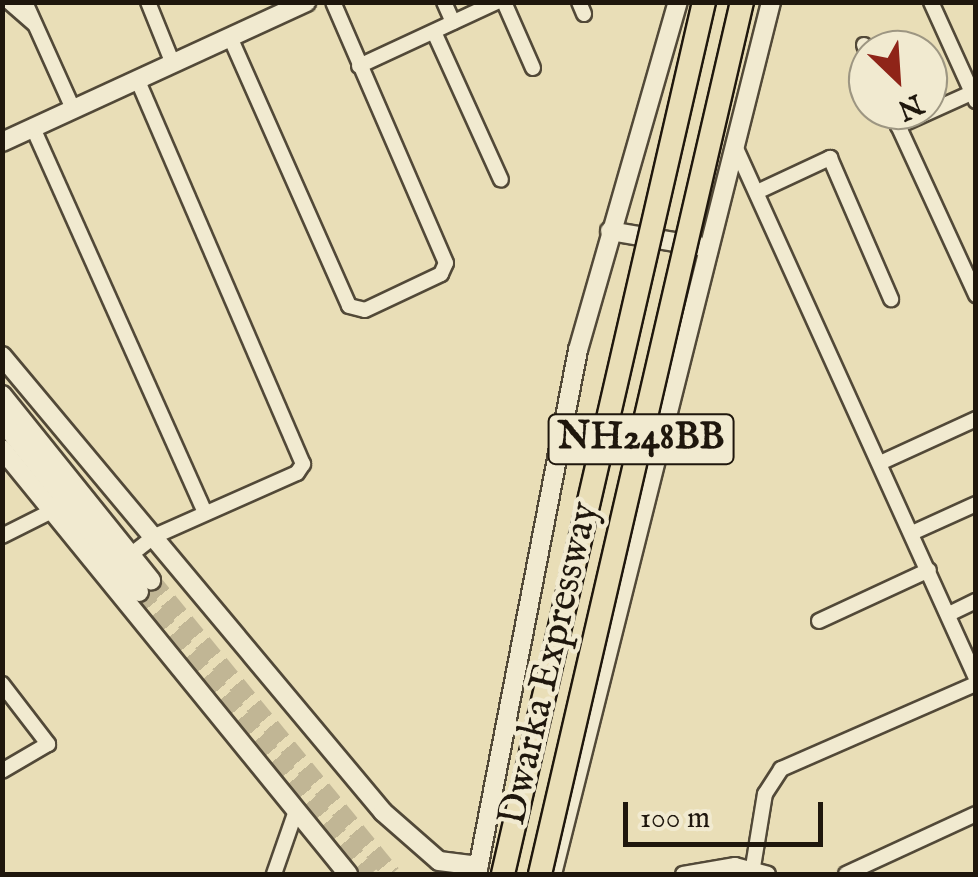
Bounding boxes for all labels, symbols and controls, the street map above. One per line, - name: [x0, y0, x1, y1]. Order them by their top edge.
- north arrow: [848, 30, 948, 130]
- text: N: [892, 85, 928, 127]
- road number: NH248BB: [546, 406, 736, 472]
- street label: Dwarka Expressway: [489, 498, 611, 830]
- scale bar: [628, 782, 828, 844]
- text: 100 m: [640, 800, 710, 838]

